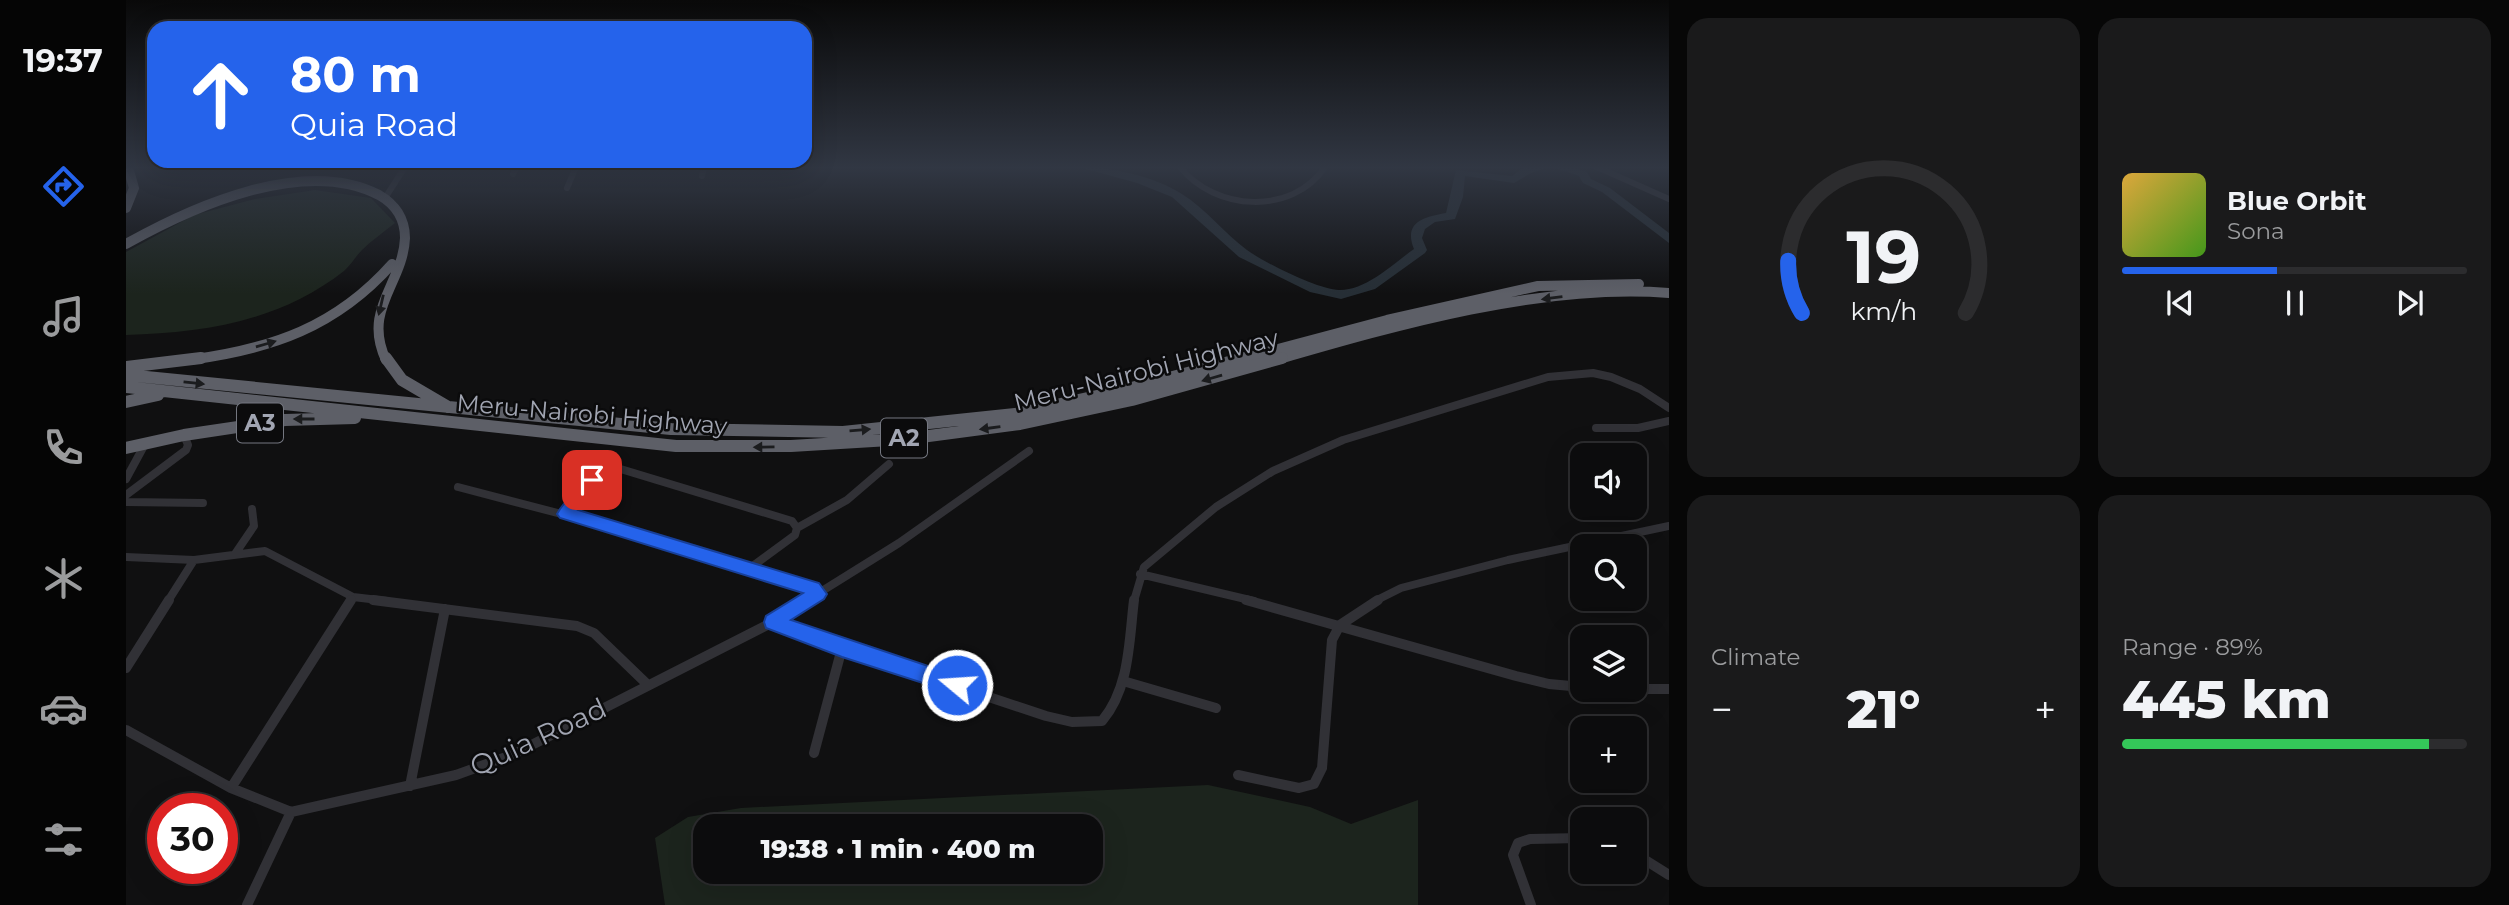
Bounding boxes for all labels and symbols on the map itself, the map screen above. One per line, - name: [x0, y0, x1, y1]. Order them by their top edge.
- one-way arrow: [1541, 292, 1563, 303]
- one-way arrow: [375, 294, 386, 316]
- street label: Meru-Nairobi Highway: [1011, 323, 1281, 417]
- one-way arrow: [255, 338, 277, 349]
- one-way arrow: [1201, 373, 1223, 384]
- one-way arrow: [183, 377, 205, 388]
- street label: Meru-Nairobi Highway: [455, 388, 729, 440]
- road number: A3: [237, 404, 283, 442]
- one-way arrow: [293, 414, 315, 425]
- road number: A2: [881, 418, 927, 458]
- one-way arrow: [979, 423, 1001, 434]
- one-way arrow: [849, 424, 871, 435]
- one-way arrow: [753, 442, 775, 453]
- pin: [562, 450, 622, 510]
- position arrow: [920, 648, 994, 722]
- street label: Quia Road: [464, 691, 612, 783]
- speed limit sign: 30: [147, 793, 238, 884]

